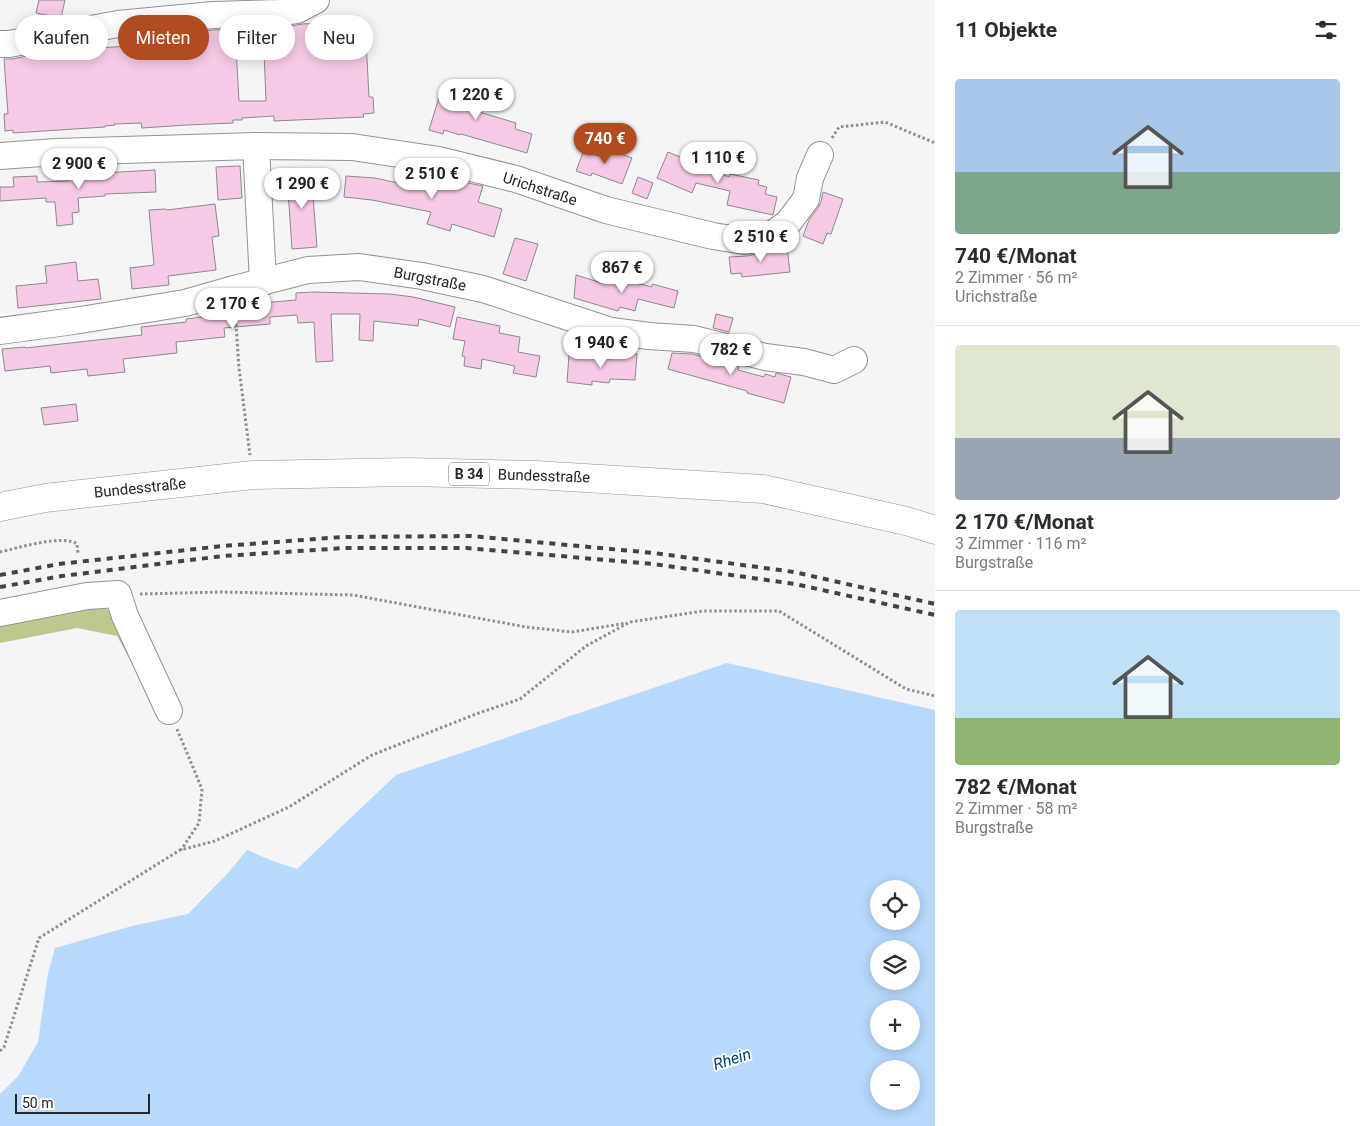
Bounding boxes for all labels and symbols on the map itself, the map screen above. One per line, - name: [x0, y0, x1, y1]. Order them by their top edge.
- pin: 1 220 €: [430, 78, 522, 121]
- pin: 740 €: [570, 122, 640, 165]
- pin: 1 110 €: [672, 142, 764, 184]
- pin: 2 900 €: [33, 148, 125, 190]
- pin: 2 510 €: [386, 158, 478, 200]
- pin: 1 290 €: [256, 168, 348, 210]
- street label: Urichstraße: [501, 169, 579, 209]
- pin: 2 510 €: [715, 220, 807, 263]
- pin: 867 €: [587, 252, 657, 294]
- street label: Burgstraße: [392, 263, 468, 295]
- pin: 2 170 €: [187, 288, 279, 330]
- pin: 1 940 €: [555, 326, 647, 369]
- pin: 782 €: [696, 334, 766, 376]
- road number: B 34: [449, 462, 489, 486]
- street label: Bundesstraße: [497, 465, 591, 487]
- street label: Bundesstraße: [93, 474, 187, 502]
- water label: Rhein: [711, 1044, 753, 1074]
- scale bar: [15, 1091, 150, 1114]

